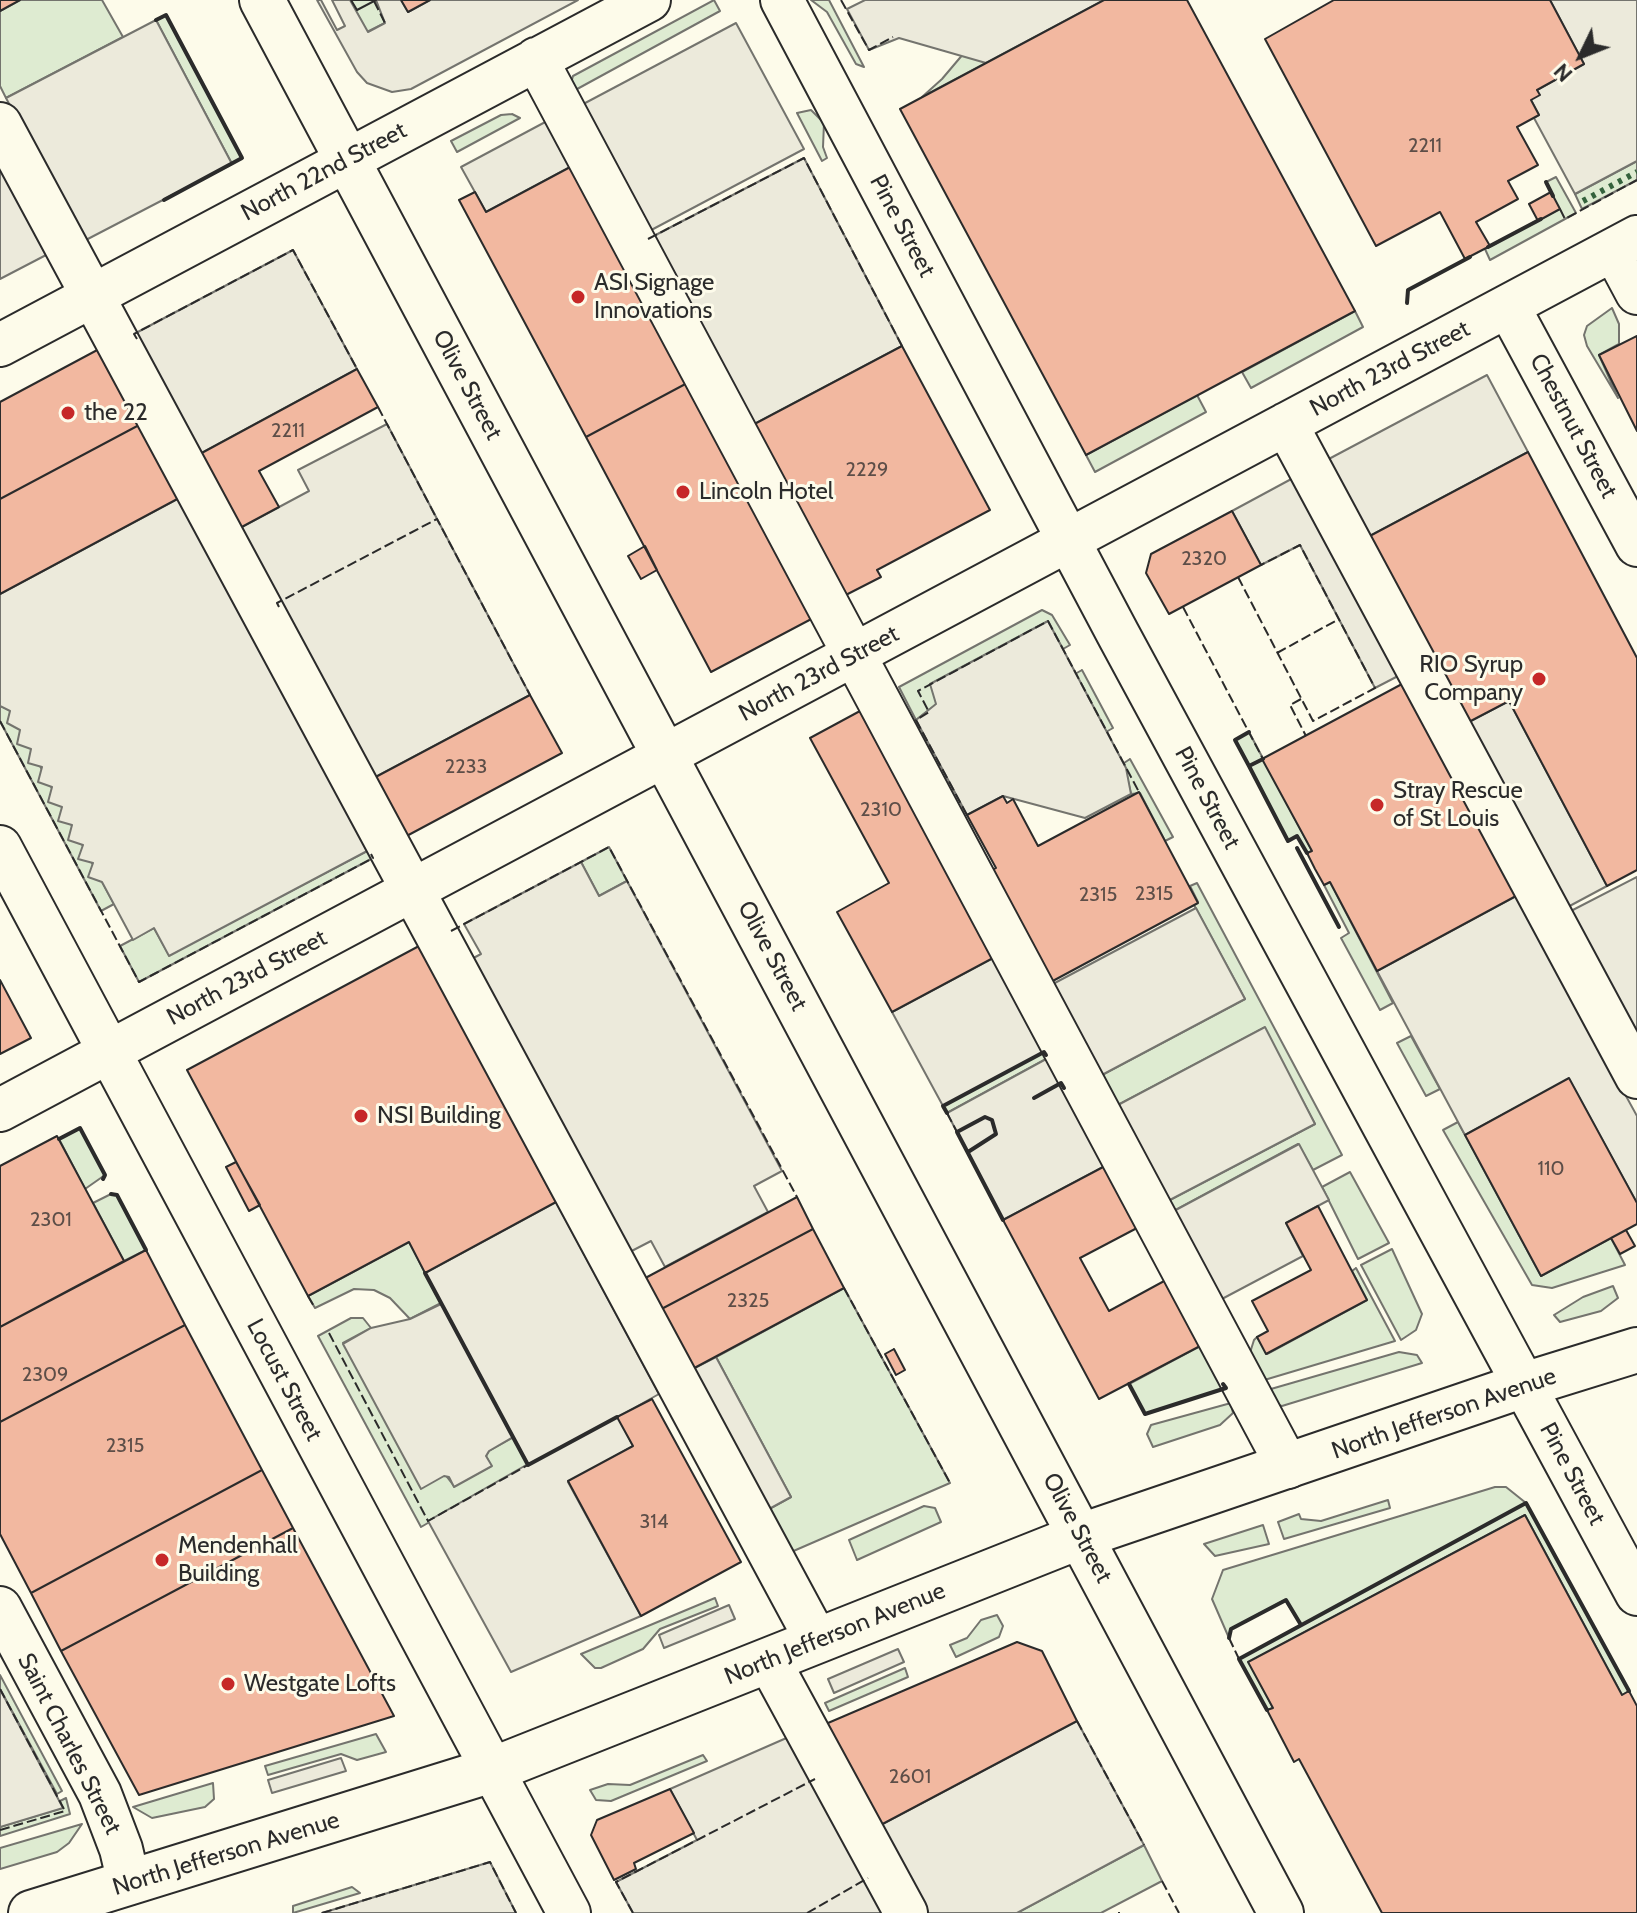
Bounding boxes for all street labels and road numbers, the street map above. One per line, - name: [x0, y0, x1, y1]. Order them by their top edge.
- street label: North 22nd Street: [237, 116, 411, 228]
- street label: Pine Street: [863, 170, 941, 282]
- street label: North 23rd Street: [1305, 315, 1475, 423]
- street label: Olive Street: [426, 325, 508, 445]
- street label: Chestnut Street: [1523, 349, 1623, 503]
- street label: North 23rd Street: [734, 620, 904, 728]
- street label: Pine Street: [1168, 742, 1246, 854]
- street label: Olive Street: [731, 896, 813, 1016]
- street label: North 23rd Street: [162, 924, 332, 1032]
- street label: Locust Street: [240, 1314, 328, 1446]
- street label: North Jefferson Avenue: [1328, 1362, 1560, 1466]
- street label: Pine Street: [1533, 1418, 1611, 1530]
- street label: Olive Street: [1036, 1468, 1118, 1588]
- street label: North Jefferson Avenue: [720, 1577, 950, 1691]
- street label: Saint Charles Street: [11, 1649, 127, 1839]
- street label: North Jefferson Avenue: [109, 1806, 343, 1902]

